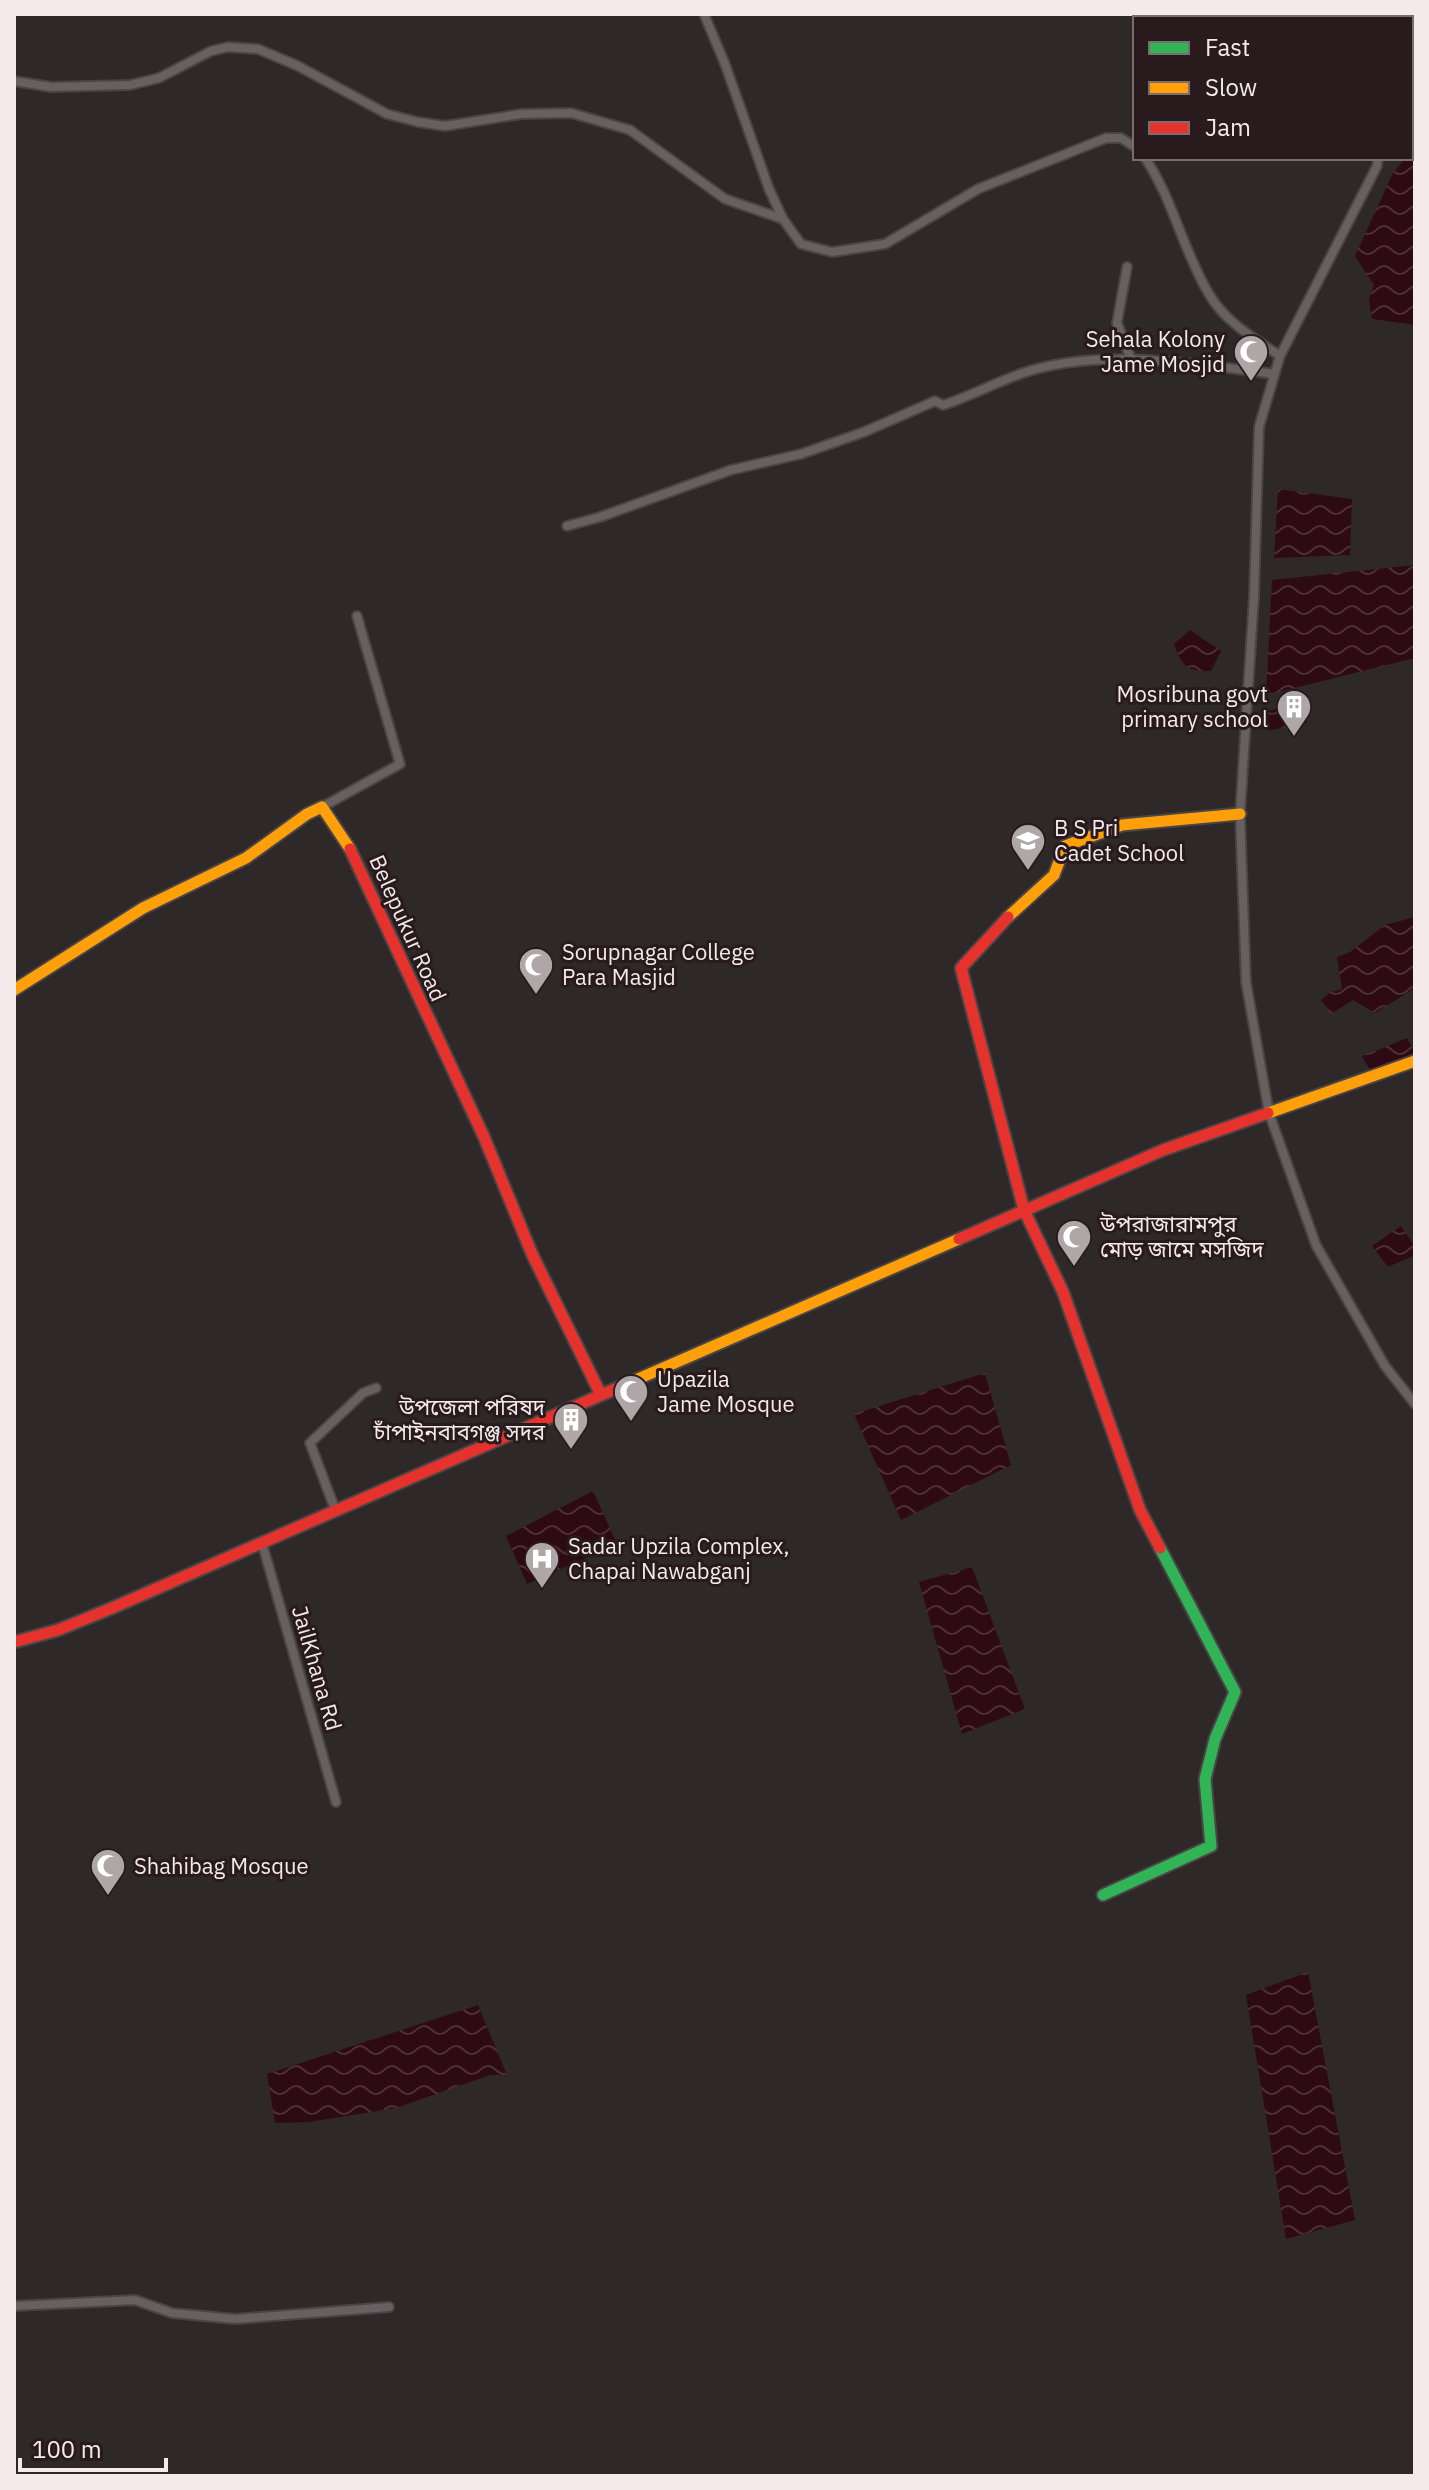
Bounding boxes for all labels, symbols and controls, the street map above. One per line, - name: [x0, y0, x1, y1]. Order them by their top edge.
- legend: [1133, 16, 1413, 160]
- text: Fast: [1205, 31, 1250, 63]
- text: Slow: [1205, 71, 1257, 103]
- text: Jam: [1205, 111, 1251, 143]
- place label: Sehala Kolony Jame Mosjid: [1086, 324, 1225, 378]
- mosque icon: Sehala Kolony Jame Mosjid: [1232, 333, 1270, 383]
- place label: Mosribuna govt primary school: [1117, 679, 1268, 733]
- building icon: Mosribuna govt primary school: [1275, 688, 1313, 738]
- place label: B S Pri Cadet School: [1054, 813, 1184, 867]
- school or university icon: B S Pri Cadet School: [1009, 822, 1047, 872]
- street label: Belepukur Road: [363, 850, 454, 1006]
- place label: Sorupnagar College Para Masjid: [562, 937, 755, 991]
- mosque icon: Sorupnagar College Para Masjid: [517, 946, 555, 996]
- place label: উপরাজারামপুর মোড় জামে মসজিদ: [1099, 1209, 1265, 1263]
- mosque icon: উপরাজারামপুর মোড় জামে মসজিদ: [1055, 1218, 1093, 1268]
- place label: Upazila Jame Mosque: [657, 1364, 795, 1418]
- mosque icon: Upazila Jame Mosque: [612, 1373, 650, 1423]
- place label: উপজেলা পরিষদ চাঁপাইনবাবগঞ্জ সদর: [372, 1392, 546, 1446]
- building icon: উপজেলা পরিষদ চাঁপাইনবাবগঞ্জ সদর: [552, 1401, 590, 1451]
- place label: Sadar Upzila Complex, Chapai Nawabganj: [568, 1531, 789, 1585]
- hospital icon: Sadar Upzila Complex, Chapai Nawabganj: [523, 1540, 561, 1590]
- street label: JailKhana Rd: [286, 1602, 349, 1734]
- mosque icon: Shahibag Mosque: [89, 1847, 127, 1897]
- place label: Shahibag Mosque: [134, 1851, 309, 1880]
- scale bar: [20, 2422, 166, 2472]
- text: 100 m: [32, 2433, 102, 2465]

